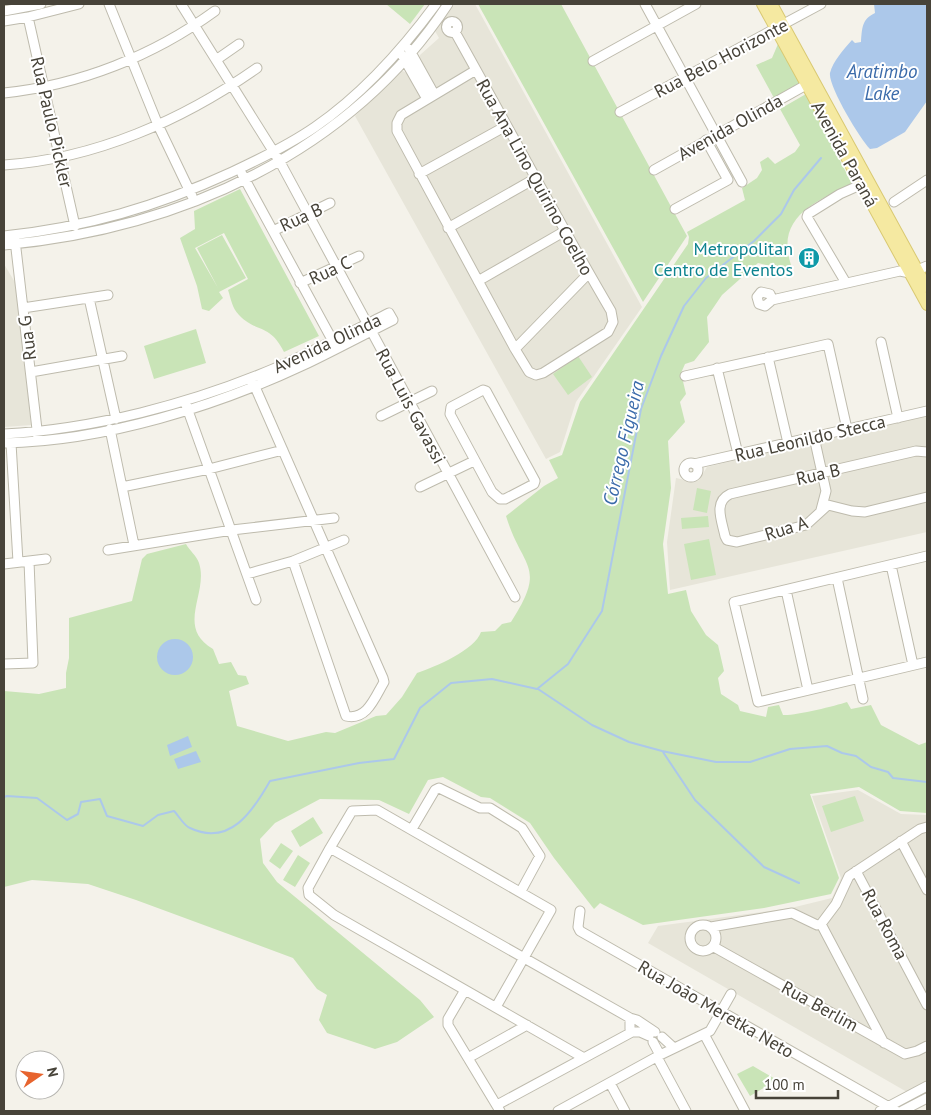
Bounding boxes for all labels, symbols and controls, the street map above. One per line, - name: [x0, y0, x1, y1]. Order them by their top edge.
- street label: Rua Belo Horizonte: [650, 13, 792, 103]
- street label: Rua Paulo Pickler: [26, 54, 78, 190]
- water label: Aratimbo Lake: [846, 59, 917, 105]
- street label: Rua Ana Lino Quirino Coelho: [471, 75, 599, 279]
- street label: Avenida Olinda: [673, 89, 787, 165]
- street label: Avenida Paraná: [806, 97, 884, 211]
- street label: Rua B: [276, 197, 326, 237]
- place label: Metropolitan Centro de Eventos: [654, 237, 793, 281]
- building icon: Metropolitan Centro de Eventos: [797, 246, 821, 270]
- street label: Rua C: [305, 250, 355, 290]
- street label: Avenida Olinda: [269, 308, 385, 378]
- street label: Rua G: [13, 314, 41, 362]
- street label: Rua Luis Gavassi: [371, 344, 451, 468]
- water label: Córrego Figueira: [597, 378, 649, 508]
- street label: Rua Leonildo Stecca: [732, 409, 888, 467]
- street label: Rua B: [794, 458, 842, 490]
- street label: Rua A: [762, 510, 811, 546]
- street label: Rua Roma: [857, 885, 913, 963]
- street label: Rua João Meretka Neto: [634, 955, 798, 1063]
- street label: Rua Berlim: [777, 975, 863, 1037]
- north arrow: [15, 1050, 65, 1100]
- text: N: [43, 1066, 62, 1079]
- scale bar: [756, 1068, 838, 1100]
- text: 100 m: [764, 1075, 805, 1094]

